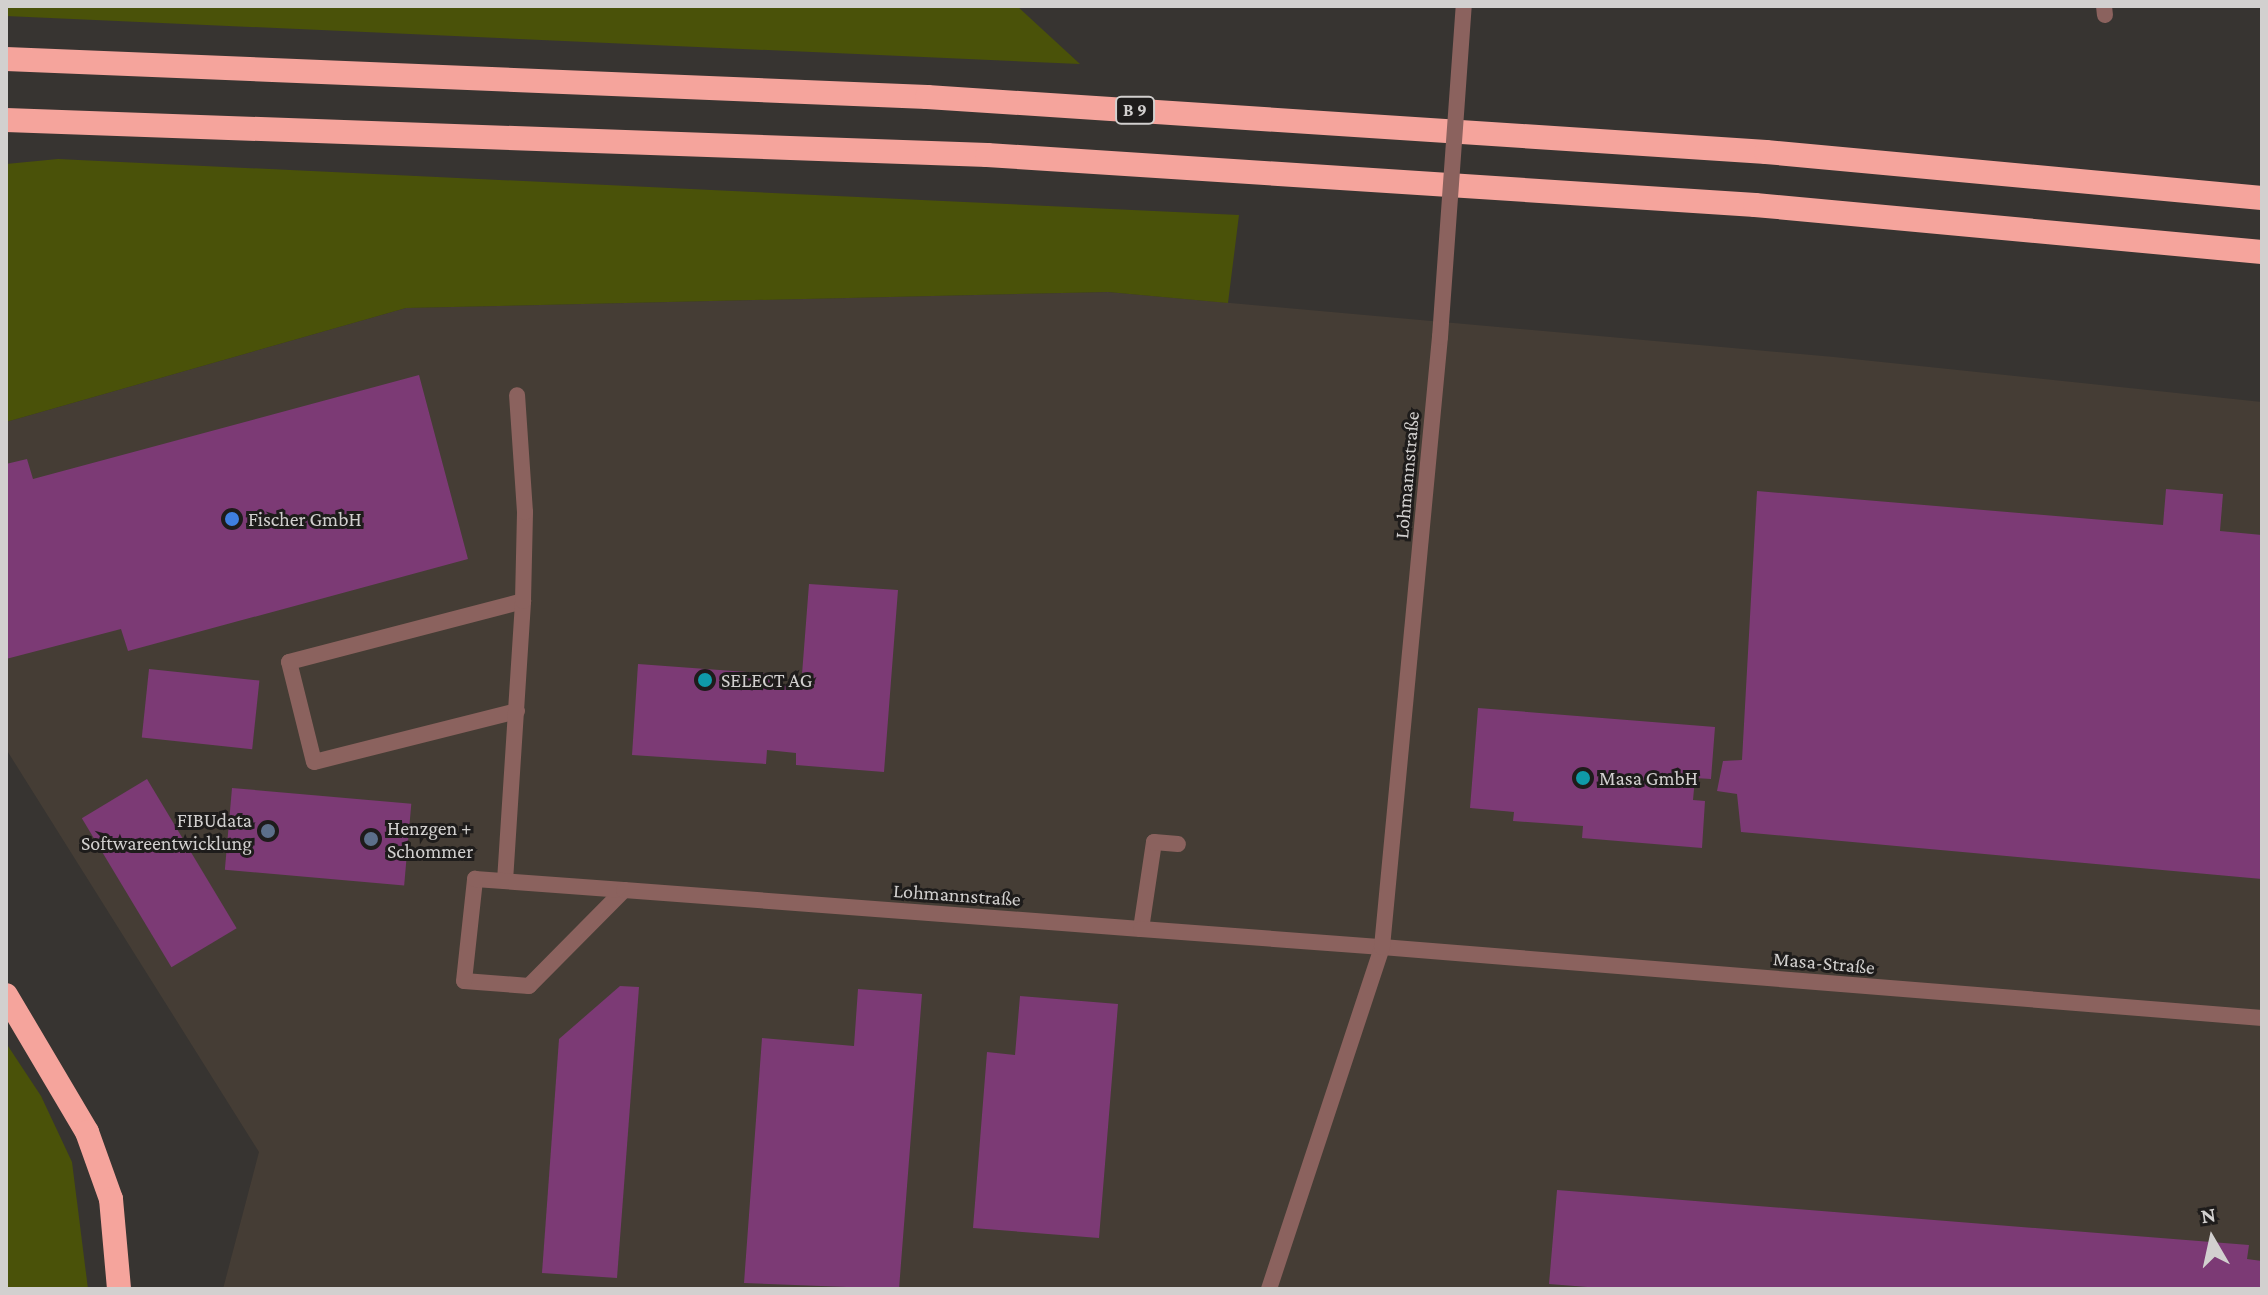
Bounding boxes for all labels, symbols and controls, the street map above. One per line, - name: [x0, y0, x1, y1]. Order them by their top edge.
- road number: B 9: [1115, 96, 1155, 124]
- street label: Lohmannstraße: [1389, 410, 1425, 540]
- place label: Fischer GmbH: [248, 507, 362, 531]
- marker: Fischer GmbH: [223, 510, 241, 528]
- place label: SELECT AG: [721, 668, 812, 692]
- marker: SELECT AG: [696, 671, 714, 689]
- place label: Masa GmbH: [1599, 766, 1698, 790]
- marker: Masa GmbH: [1574, 769, 1592, 787]
- place label: FIBUdata Softwareentwicklung: [81, 808, 252, 855]
- place label: Henzgen + Schommer: [387, 816, 473, 863]
- marker: FIBUdata Softwareentwicklung: [259, 822, 277, 840]
- marker: Henzgen + Schommer: [362, 830, 380, 848]
- street label: Lohmannstraße: [892, 879, 1022, 911]
- street label: Masa-Straße: [1772, 947, 1876, 979]
- north arrow: [2172, 1199, 2252, 1279]
- text: N: [2199, 1201, 2218, 1228]

